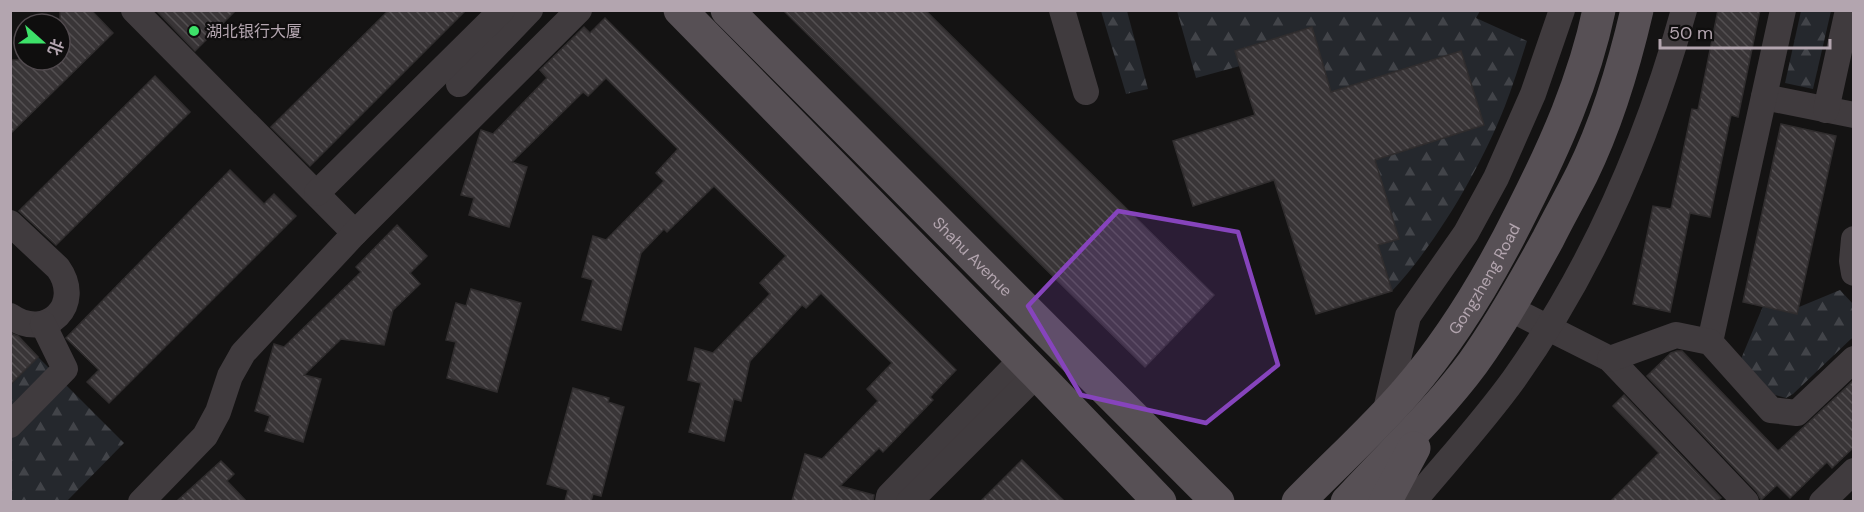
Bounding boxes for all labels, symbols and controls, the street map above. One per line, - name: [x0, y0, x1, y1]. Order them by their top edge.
- north arrow: [12, 12, 72, 72]
- scale bar: [1660, 12, 1830, 50]
- place label: 湖北银行大厦: [206, 21, 302, 42]
- text: 50 m: [1669, 21, 1713, 45]
- marker: 湖北银行大厦: [187, 24, 201, 38]
- text: 北: [43, 36, 68, 58]
- street label: Shahu Avenue: [928, 212, 1017, 301]
- street label: Gongzheng Road: [1444, 220, 1525, 339]

